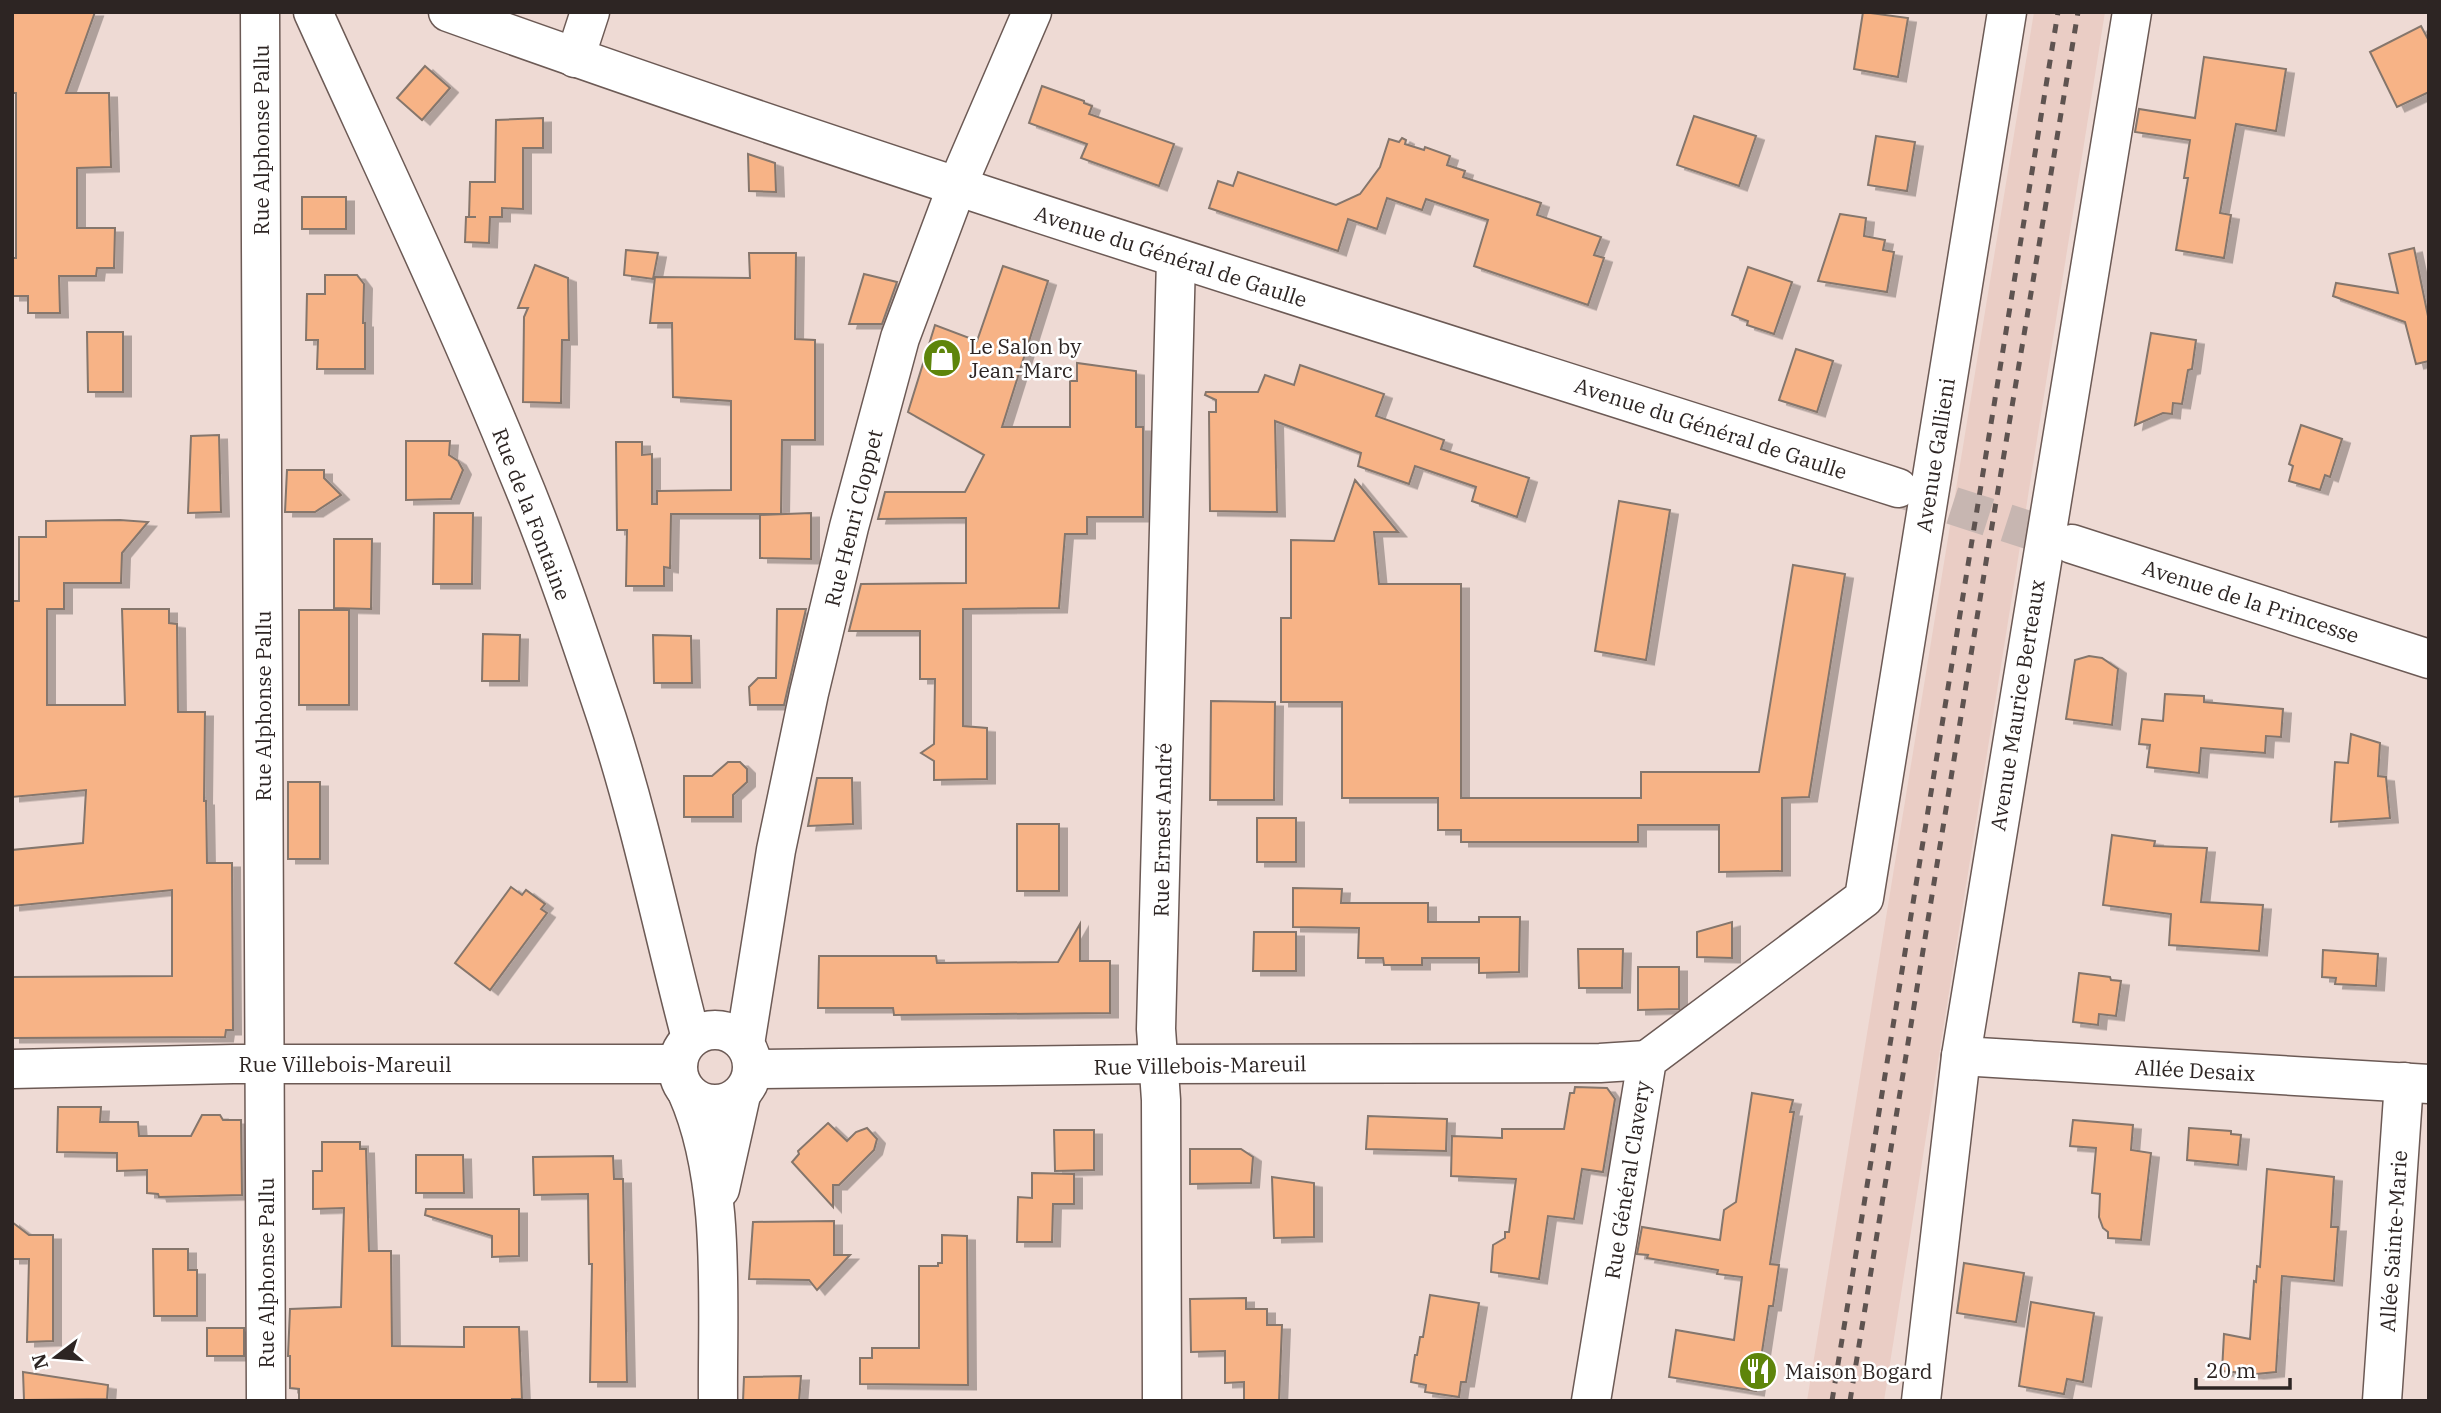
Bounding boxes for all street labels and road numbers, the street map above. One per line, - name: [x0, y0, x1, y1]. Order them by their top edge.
- street label: Rue Alphonse Pallu: [247, 44, 275, 236]
- street label: Avenue du Général de Gaulle: [1031, 199, 1311, 313]
- street label: Avenue du Général de Gaulle: [1571, 371, 1851, 485]
- street label: Avenue Gallieni: [1909, 376, 1961, 534]
- street label: Rue de la Fontaine: [486, 424, 578, 604]
- street label: Rue Henri Cloppet: [817, 427, 889, 609]
- street label: Avenue de la Princesse: [2139, 553, 2363, 649]
- street label: Avenue Maurice Berteaux: [1983, 577, 2051, 833]
- street label: Rue Alphonse Pallu: [249, 610, 277, 802]
- street label: Rue Ernest André: [1146, 743, 1178, 917]
- street label: Rue Villebois-Mareuil: [1093, 1049, 1307, 1081]
- street label: Rue Villebois-Mareuil: [239, 1050, 451, 1078]
- street label: Allée Desaix: [2134, 1053, 2256, 1087]
- street label: Rue Général Clavery: [1597, 1078, 1657, 1281]
- street label: Allée Sainte-Marie: [2373, 1149, 2413, 1333]
- street label: Rue Alphonse Pallu: [252, 1177, 280, 1369]

